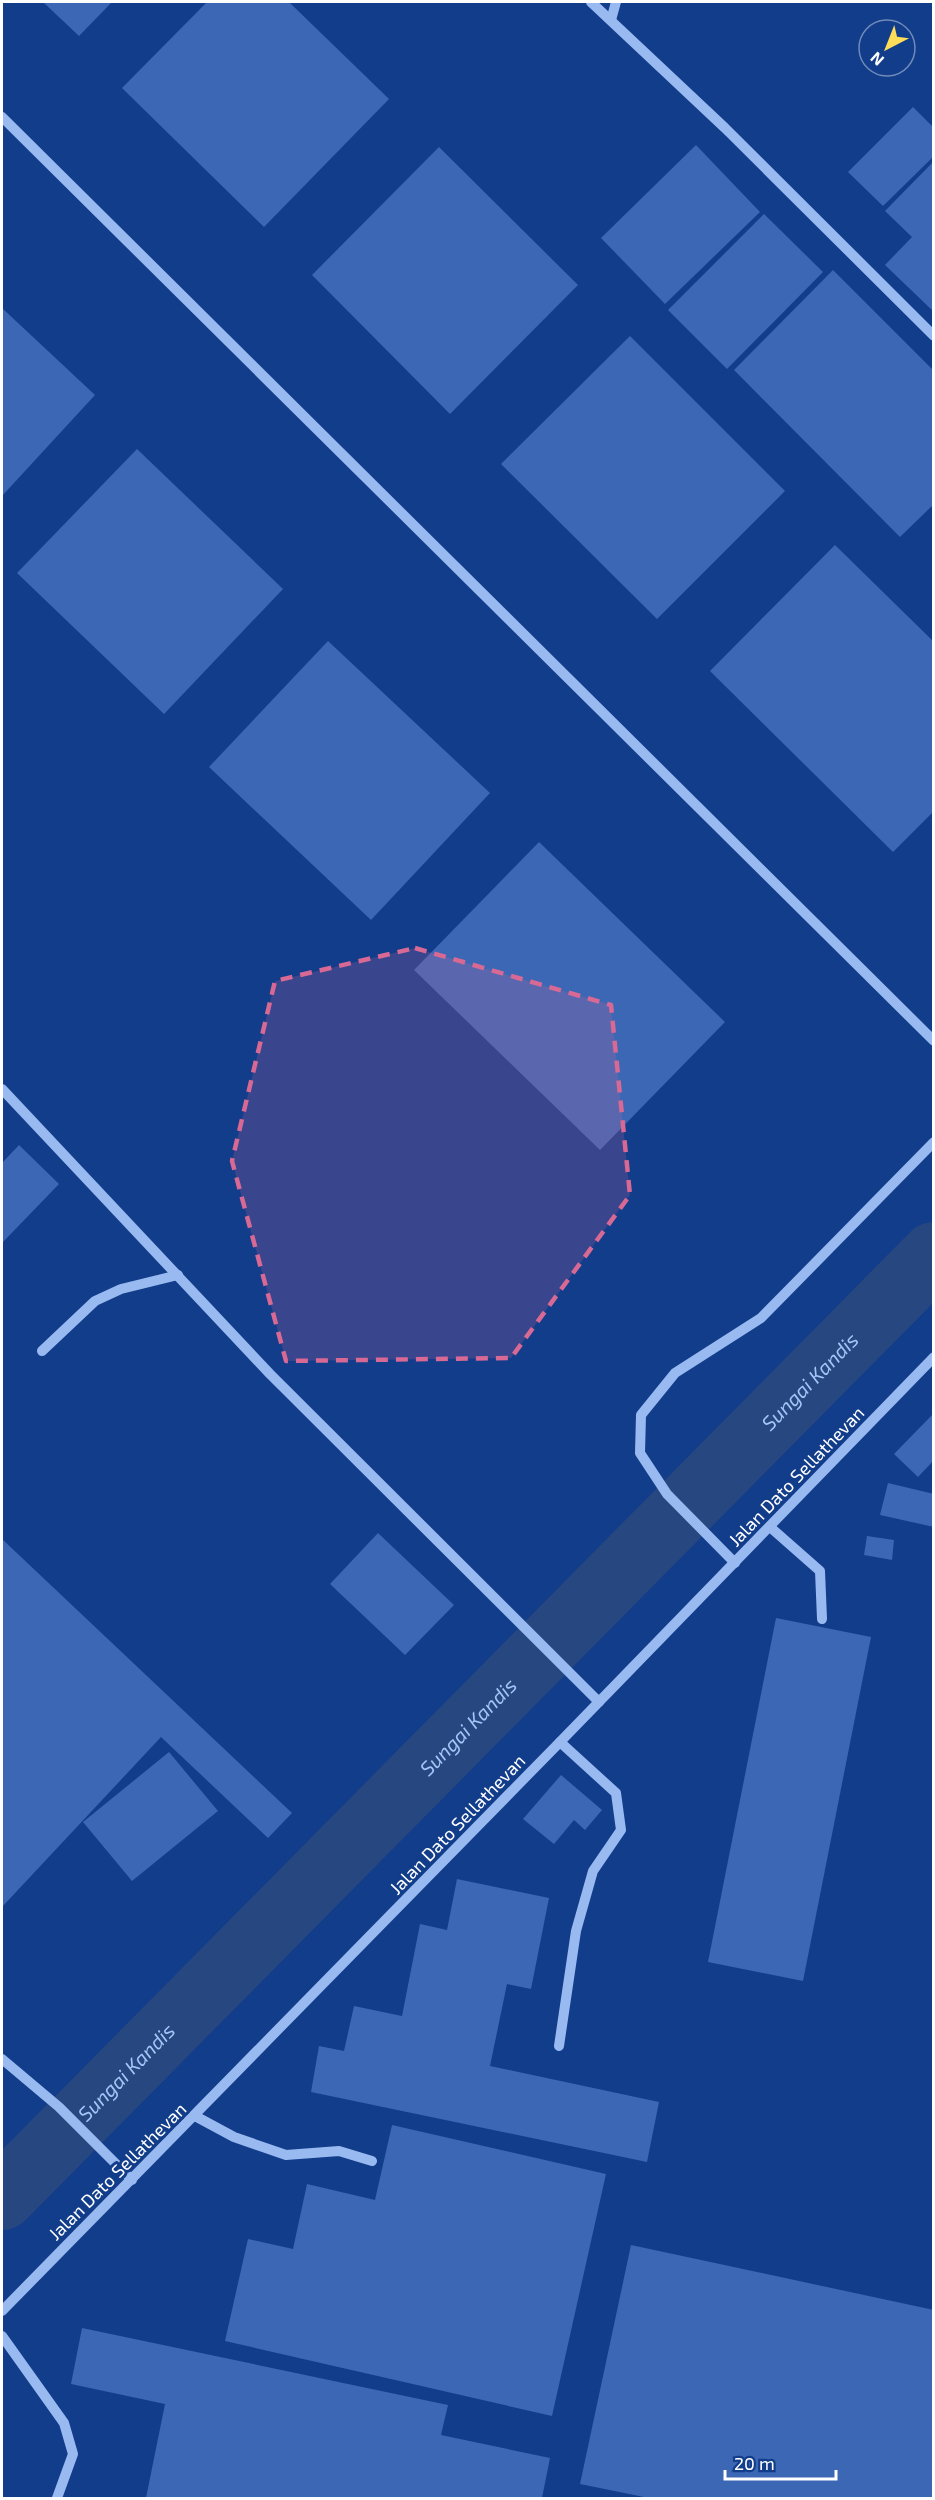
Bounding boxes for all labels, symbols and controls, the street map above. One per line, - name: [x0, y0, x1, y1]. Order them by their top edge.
- north arrow: [857, 18, 917, 78]
- text: N: [866, 49, 887, 70]
- water label: Sungai Kandis: [756, 1327, 863, 1435]
- street label: Jalan Dato Sellathevan: [724, 1402, 868, 1550]
- water label: Sungai Kandis: [414, 1673, 521, 1780]
- street label: Jalan Dato Sellathevan: [385, 1750, 529, 1898]
- water label: Sungai Kandis: [72, 2018, 179, 2126]
- street label: Jalan Dato Sellathevan: [44, 2098, 190, 2244]
- scale bar: [725, 2443, 836, 2481]
- text: 20 m: [734, 2452, 775, 2474]

